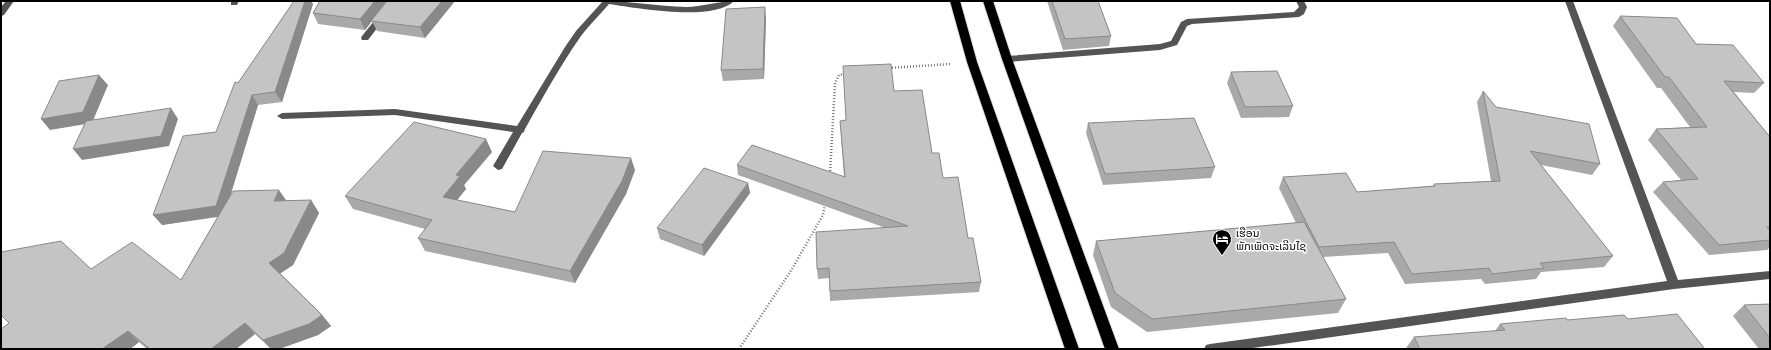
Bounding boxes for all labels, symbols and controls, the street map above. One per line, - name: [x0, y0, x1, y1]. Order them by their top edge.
- place label: ເຮືອນ ພັກເພັດຈະເລີນໄຊ: [1236, 225, 1306, 254]
- hotel icon: ເຮືອນ ພັກເພັດຈະເລີນໄຊ: [1211, 228, 1233, 256]

